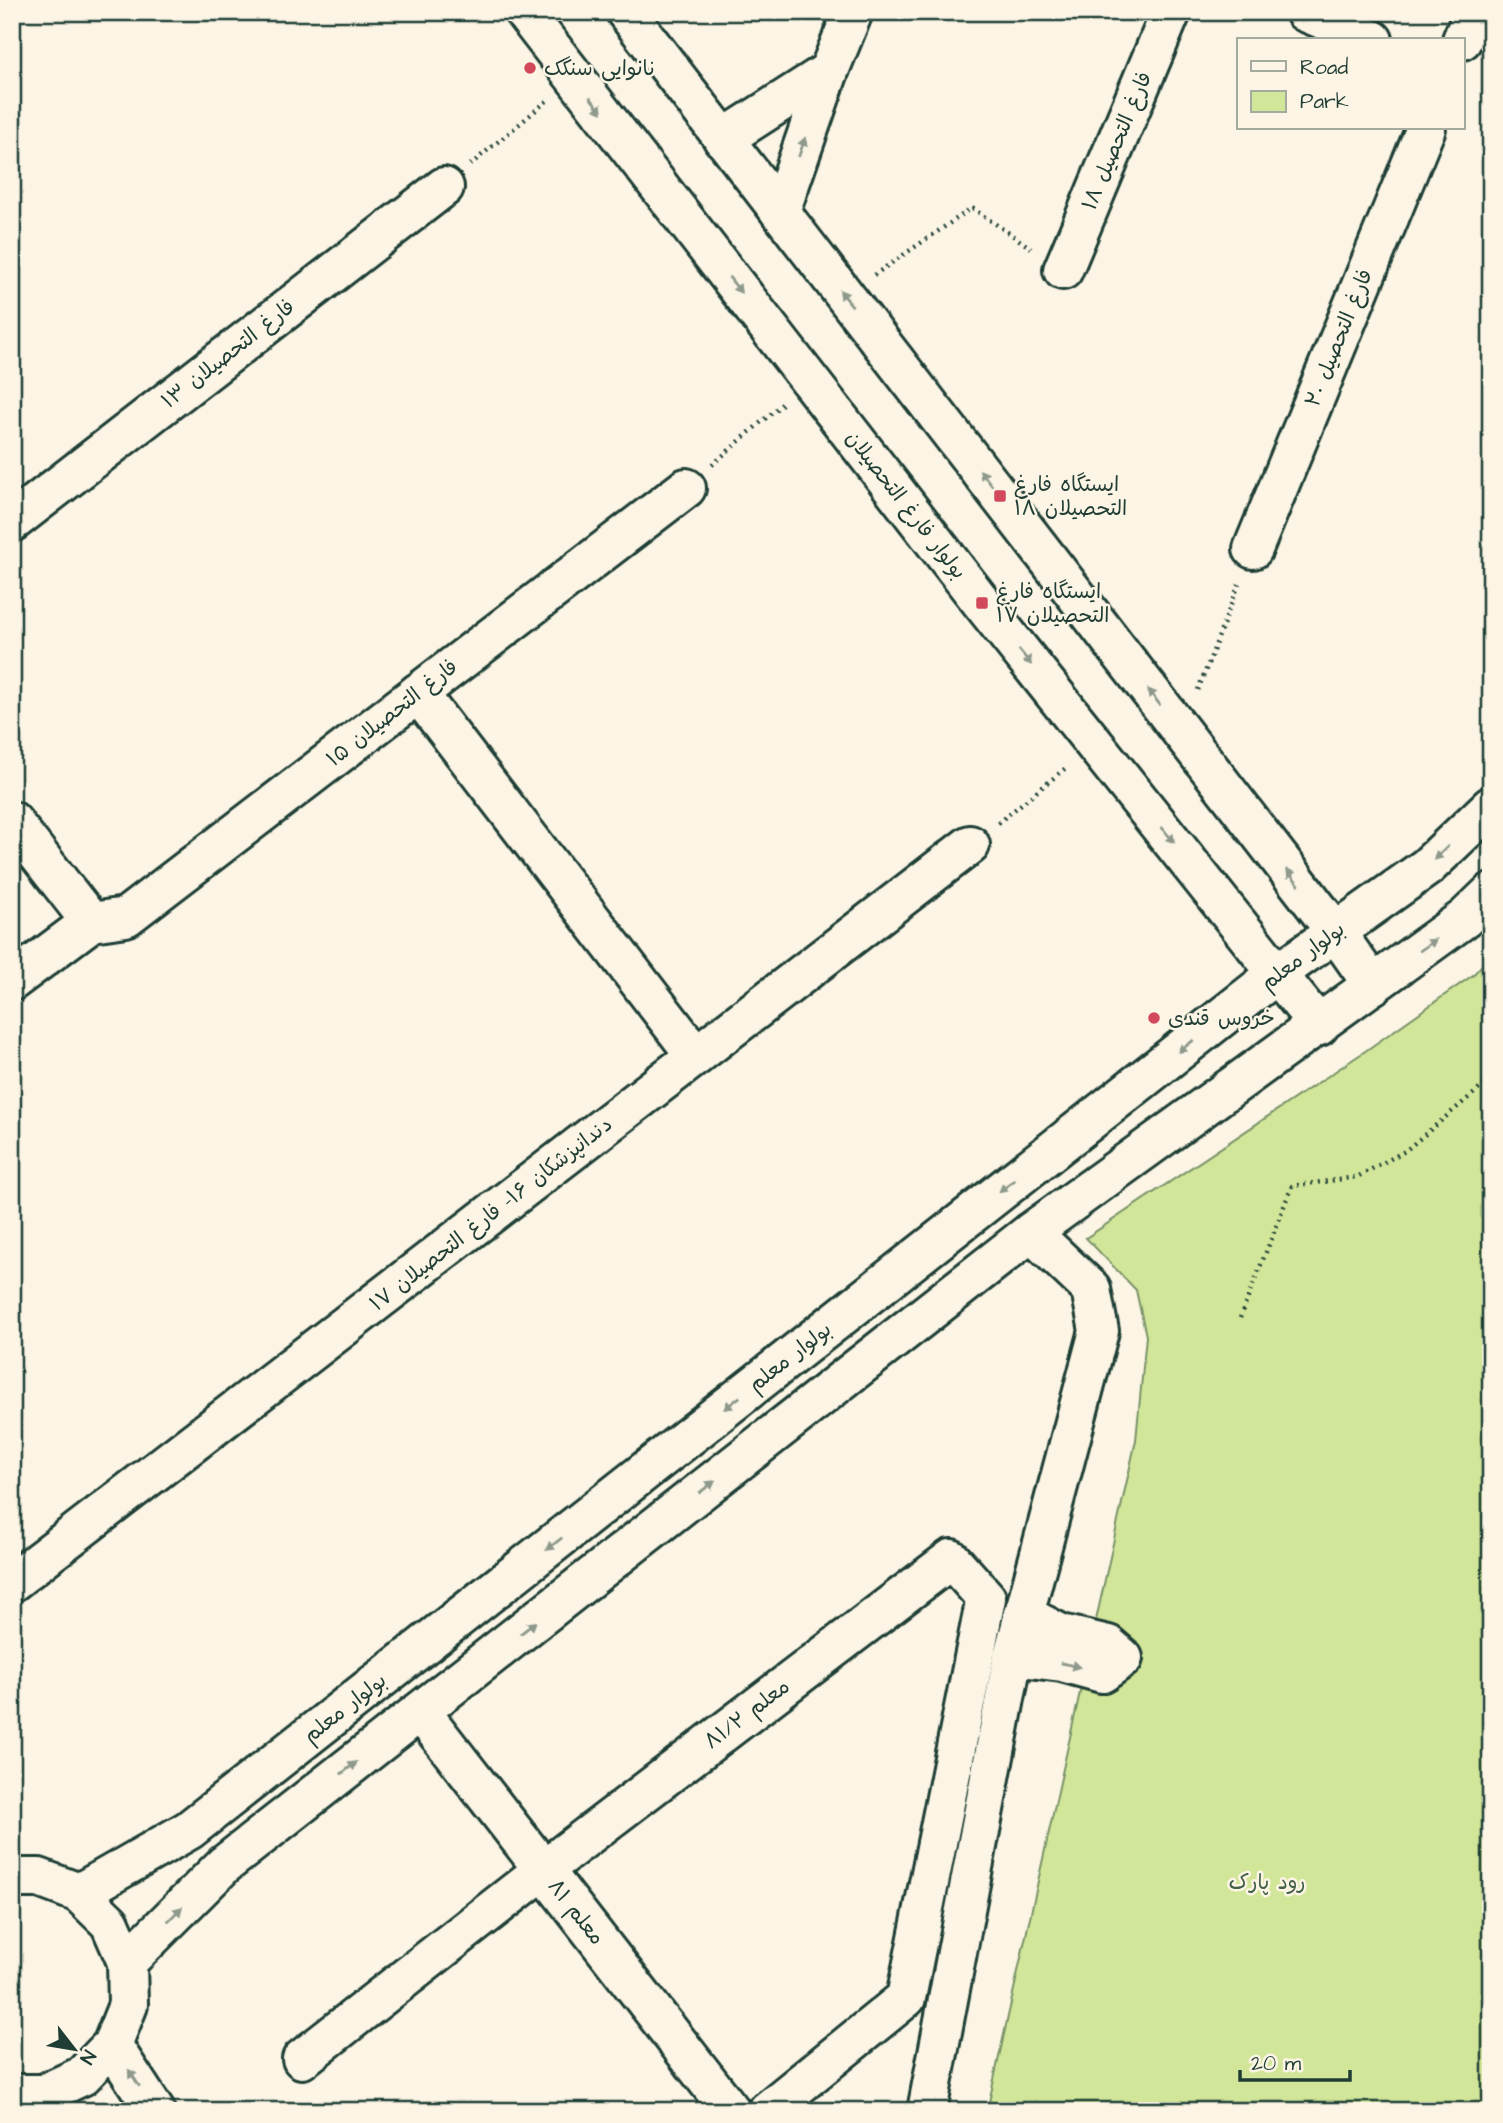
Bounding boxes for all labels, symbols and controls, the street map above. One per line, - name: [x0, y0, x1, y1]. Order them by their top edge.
- legend: [1237, 38, 1464, 130]
- text: Road: [1300, 53, 1348, 82]
- place label: نانوایی سنگک: [544, 54, 656, 83]
- marker: نانوایی سنگک: [522, 60, 538, 76]
- street label: فارغ التحصیل ۱۸: [1075, 67, 1159, 215]
- text: Park: [1300, 87, 1349, 116]
- one-way arrow: [588, 96, 602, 114]
- one-way arrow: [797, 137, 808, 158]
- street label: فارغ التحصیل ۲۰: [1298, 265, 1380, 411]
- one-way arrow: [728, 275, 743, 293]
- one-way arrow: [840, 289, 854, 307]
- street label: فارغ التحصیلان ۱۳: [155, 293, 301, 415]
- street label: بولوار فارغ التحصیلان: [839, 425, 973, 585]
- one-way arrow: [979, 469, 993, 487]
- place label: ایستگاه فارغ التحصیلان ۱۸: [1014, 470, 1127, 523]
- marker: ایستگاه فارغ التحصیلان ۱۸: [992, 488, 1008, 504]
- place label: ایستگاه فارغ التحصیلان ۱۷: [996, 577, 1109, 630]
- marker: ایستگاه فارغ التحصیلان ۱۷: [974, 595, 990, 611]
- one-way arrow: [1018, 648, 1033, 666]
- street label: فارغ التحصیلان ۱۵: [320, 652, 464, 774]
- one-way arrow: [1147, 688, 1161, 707]
- one-way arrow: [1160, 826, 1174, 844]
- one-way arrow: [1433, 844, 1450, 861]
- one-way arrow: [1285, 869, 1300, 887]
- street label: بولوار معلم: [1255, 915, 1352, 998]
- one-way arrow: [1419, 939, 1437, 953]
- place label: خروس قندی: [1168, 1004, 1275, 1033]
- marker: خروس قندی: [1146, 1010, 1162, 1026]
- one-way arrow: [1177, 1038, 1195, 1052]
- street label: دندانپزشکان ۱۶- فارغ التحصیلان ۱۷: [364, 1110, 618, 1318]
- one-way arrow: [999, 1179, 1017, 1194]
- street label: بولوار معلم: [742, 1315, 838, 1400]
- one-way arrow: [724, 1395, 742, 1410]
- one-way arrow: [699, 1480, 716, 1495]
- one-way arrow: [545, 1536, 563, 1551]
- one-way arrow: [519, 1620, 537, 1635]
- one-way arrow: [1059, 1659, 1081, 1670]
- street label: بولوار معلم: [297, 1666, 393, 1751]
- street label: معلم ۸۱/۲: [698, 1672, 796, 1757]
- one-way arrow: [340, 1760, 358, 1775]
- park label: رود پارک: [1229, 1868, 1306, 1897]
- street label: معلم ۸۱: [540, 1873, 611, 1952]
- one-way arrow: [167, 1905, 184, 1922]
- north arrow: [38, 2014, 108, 2084]
- scale bar: [1240, 2039, 1351, 2083]
- text: N: [73, 2045, 102, 2069]
- text: 20 m: [1251, 2049, 1302, 2078]
- one-way arrow: [127, 2068, 140, 2088]

